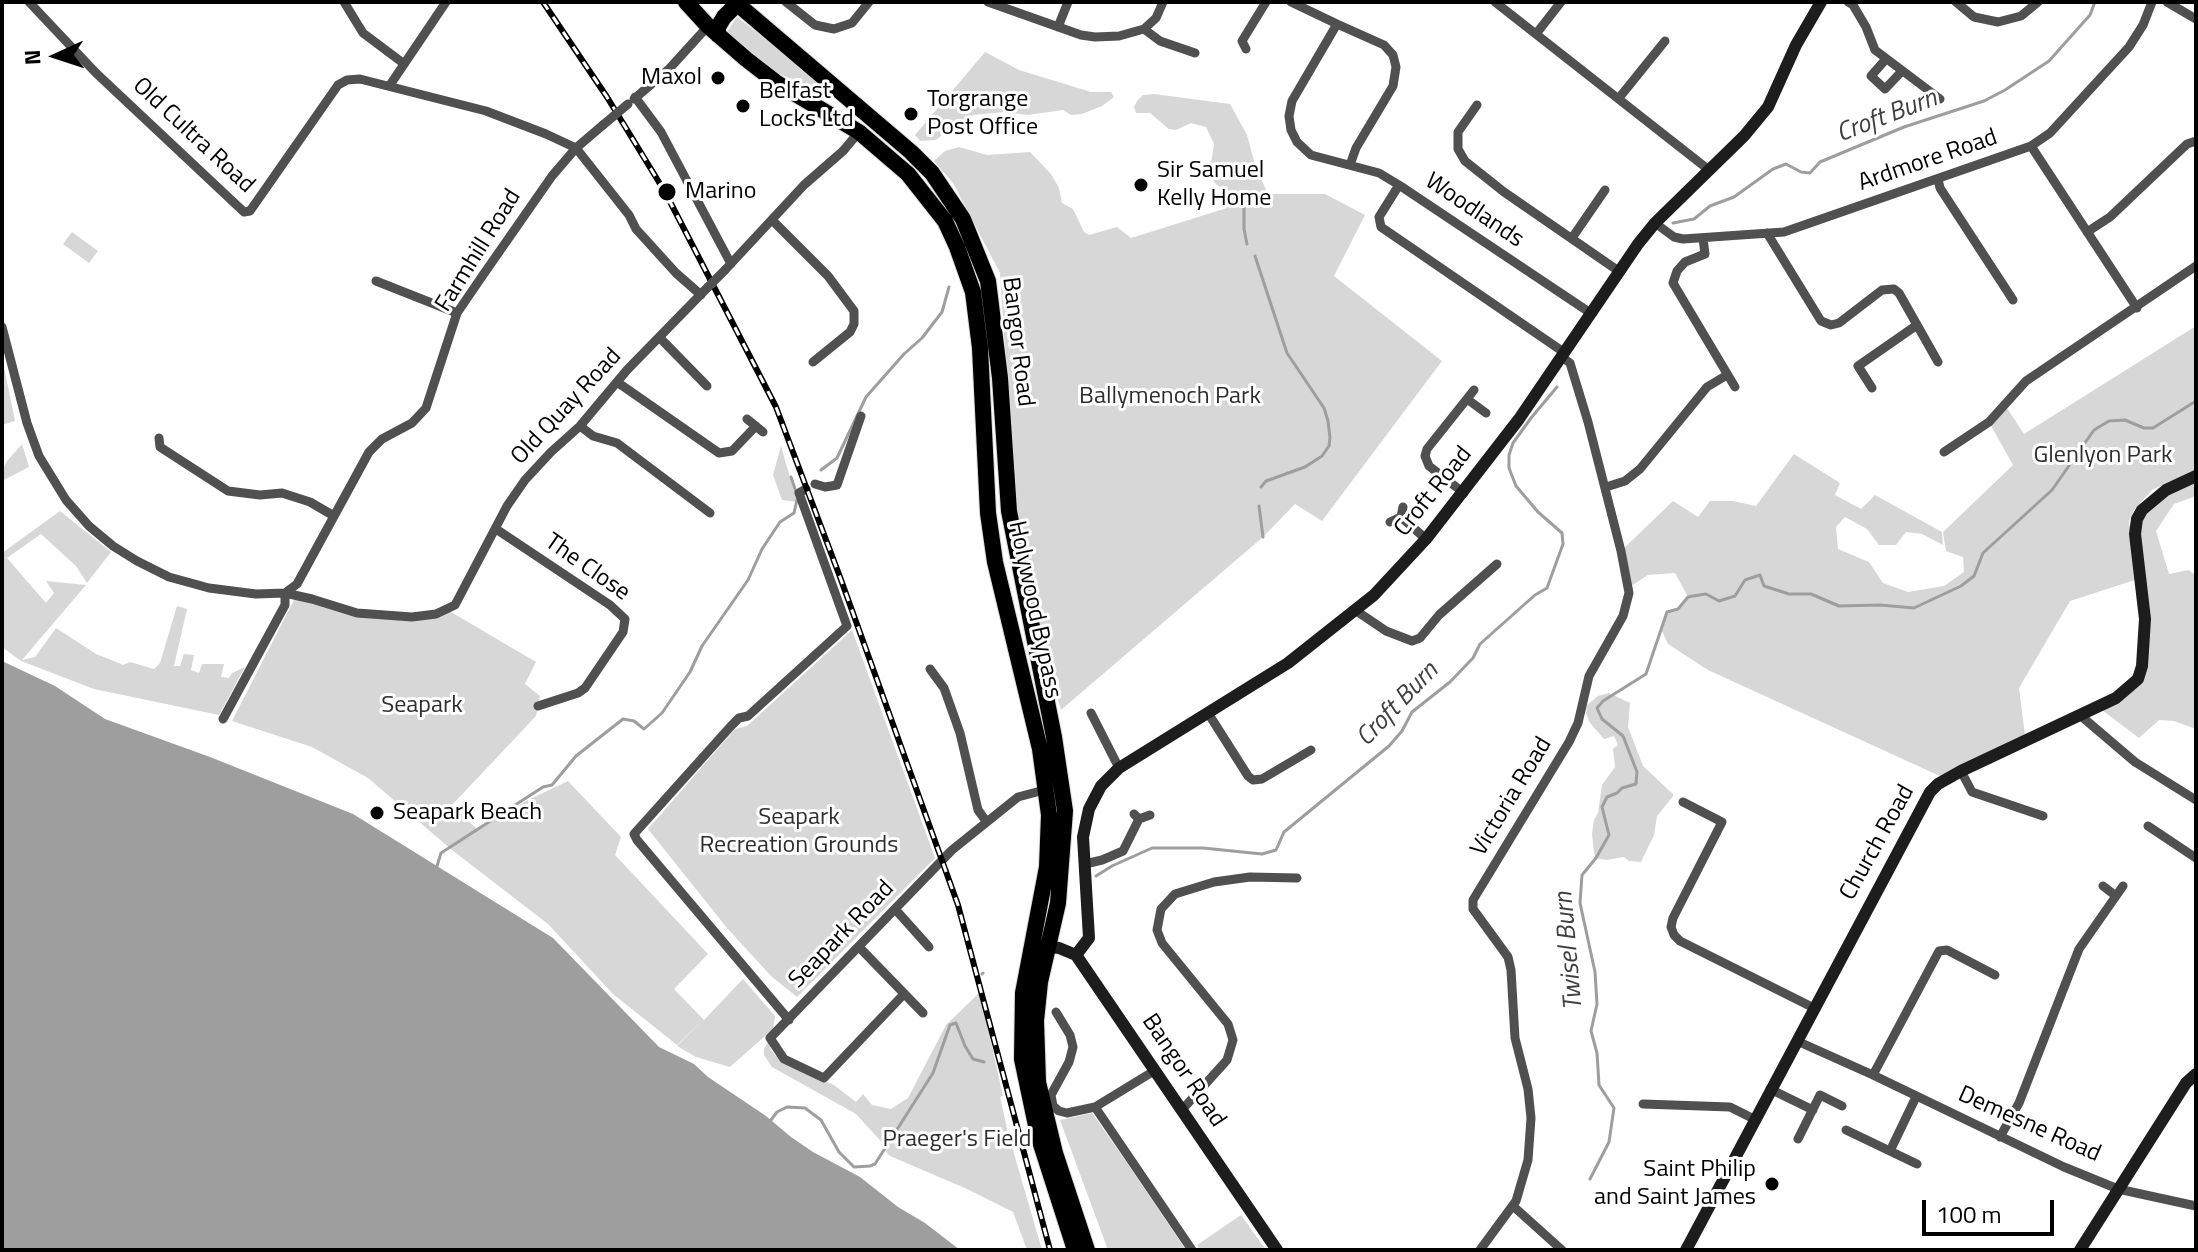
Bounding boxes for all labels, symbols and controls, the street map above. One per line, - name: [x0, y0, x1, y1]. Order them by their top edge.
- north arrow: [16, 16, 96, 96]
- text: N: [15, 49, 49, 66]
- place label: Maxol: [641, 64, 702, 92]
- marker: Maxol: [709, 69, 727, 87]
- street label: Old Cultra Road: [126, 72, 260, 200]
- place label: Belfast Locks Ltd: [759, 78, 854, 134]
- water label: Croft Burn: [1832, 84, 1942, 150]
- place label: Torgrange Post Office: [927, 86, 1038, 142]
- marker: Belfast Locks Ltd: [734, 97, 752, 115]
- marker: Torgrange Post Office: [902, 105, 920, 123]
- street label: Ardmore Road: [1855, 124, 2001, 198]
- place label: Sir Samuel Kelly Home: [1157, 157, 1271, 213]
- street label: Woodlands: [1419, 167, 1529, 255]
- marker: Sir Samuel Kelly Home: [1132, 176, 1150, 194]
- place label: Marino: [685, 178, 756, 206]
- marker: Marino: [656, 181, 678, 203]
- street label: Farmhill Road: [430, 185, 528, 317]
- street label: Bangor Road: [995, 276, 1039, 408]
- street label: Old Quay Road: [506, 343, 628, 471]
- park label: Ballymenoch Park: [1079, 383, 1261, 411]
- street label: Croft Road: [1389, 441, 1479, 543]
- park label: Glenlyon Park: [2033, 442, 2173, 470]
- street label: Holywood Bypass: [1001, 519, 1067, 701]
- street label: The Close: [539, 528, 635, 608]
- water label: Croft Burn: [1350, 656, 1446, 754]
- park label: Seapark: [381, 692, 463, 720]
- street label: Victoria Road: [1465, 732, 1559, 862]
- street label: Church Road: [1835, 780, 1921, 906]
- place label: Seapark Beach: [393, 799, 542, 827]
- marker: Seapark Beach: [368, 804, 386, 822]
- park label: Seapark Recreation Grounds: [700, 804, 898, 860]
- street label: Seapark Road: [783, 875, 901, 995]
- water label: Twisel Burn: [1549, 891, 1591, 1011]
- street label: Bangor Road: [1135, 1009, 1231, 1133]
- street label: Demesne Road: [1953, 1081, 2105, 1169]
- park label: Praeger's Field: [883, 1126, 1031, 1154]
- place label: Saint Philip and Saint James: [1594, 1156, 1756, 1212]
- marker: Saint Philip and Saint James: [1763, 1175, 1781, 1193]
- scale bar: [1926, 1184, 2058, 1234]
- text: 100 m: [1936, 1196, 2002, 1232]

